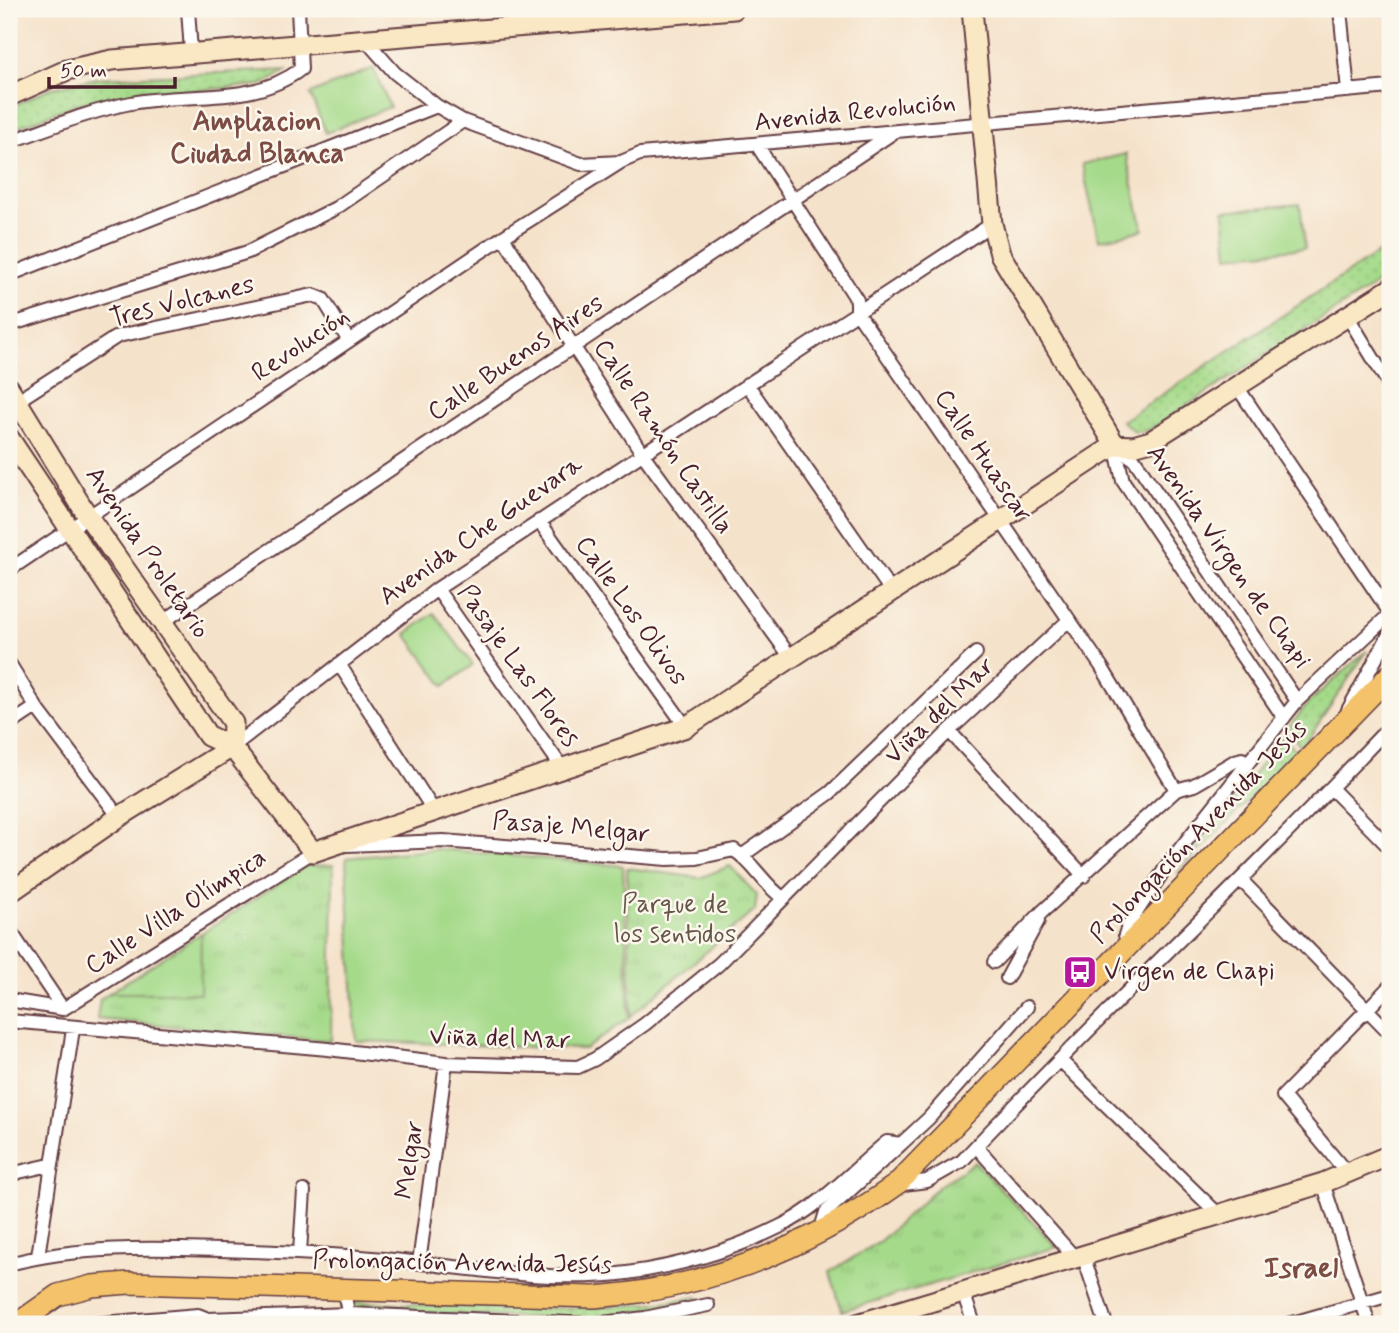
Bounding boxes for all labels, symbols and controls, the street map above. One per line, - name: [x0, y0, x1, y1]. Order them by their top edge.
- scale bar: [49, 46, 175, 90]
- text: 50 m: [60, 57, 107, 85]
- street label: Avenida Revolución: [753, 86, 957, 140]
- district label: Ampliacion Ciudad Blanca: [170, 104, 344, 173]
- street label: Tres Volcanes: [106, 268, 258, 336]
- street label: Calle Buenos Aires: [421, 287, 611, 429]
- street label: Revolución: [245, 300, 357, 390]
- street label: Calle Ramón Castilla: [585, 333, 741, 541]
- street label: Calle Huascar: [926, 383, 1040, 529]
- street label: Avenida Virgen de Chapi: [1136, 438, 1318, 677]
- street label: Avenida Che Guevara: [373, 448, 590, 614]
- street label: Avenida Proletario: [77, 460, 217, 646]
- street label: Calle Los Olivos: [567, 530, 695, 692]
- street label: Pasaje Las Flores: [449, 578, 587, 754]
- street label: Viña del Mar: [877, 650, 1003, 772]
- street label: Prolongación Avenida Jesús: [1083, 712, 1317, 953]
- street label: Pasaje Melgar: [491, 804, 651, 854]
- street label: Calle Villa Olímpica: [79, 841, 273, 983]
- park label: Parque de los sentidos: [614, 888, 736, 952]
- bus stop icon: Virgen de Chapi: [1061, 953, 1099, 991]
- place label: Virgen de Chapi: [1104, 955, 1275, 991]
- street label: Viña del Mar: [429, 1020, 571, 1058]
- street label: Melgar: [388, 1118, 434, 1202]
- street label: Prolongación Avenida Jesús: [312, 1243, 612, 1285]
- district label: Israel: [1264, 1249, 1338, 1288]

